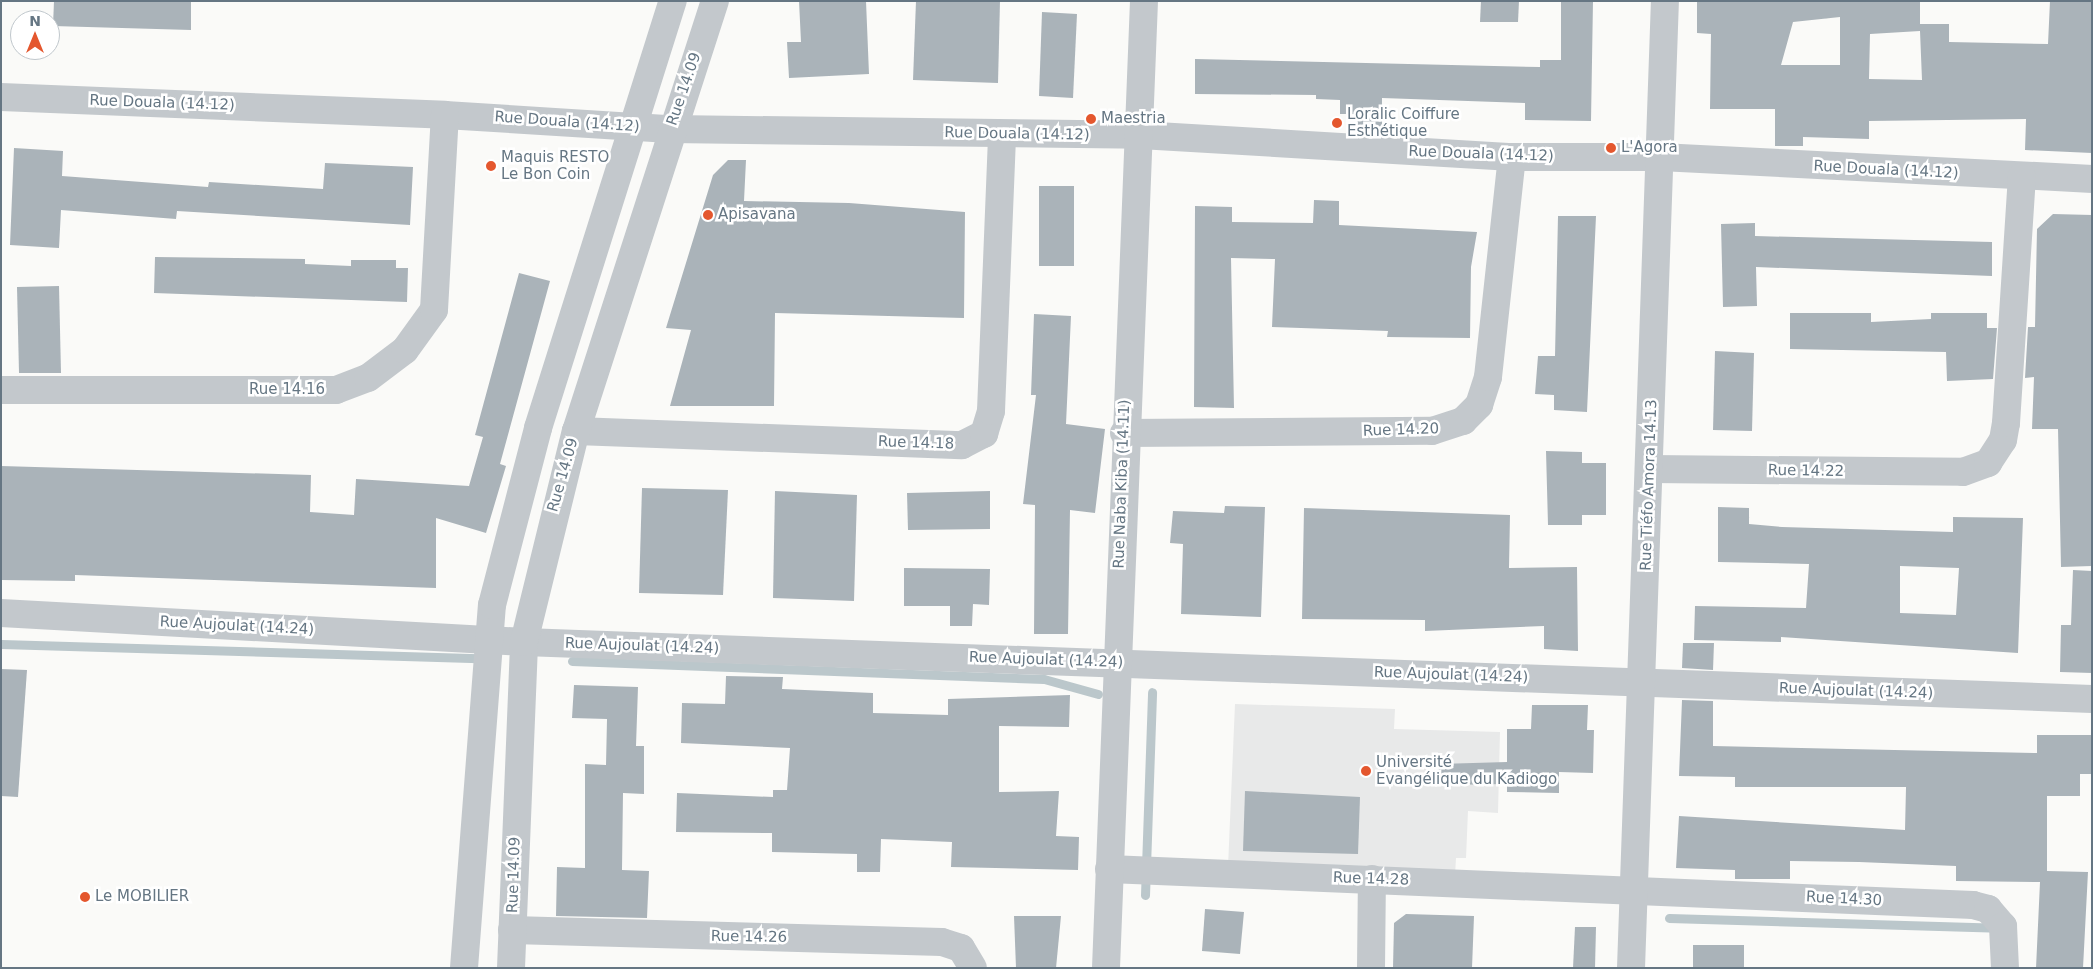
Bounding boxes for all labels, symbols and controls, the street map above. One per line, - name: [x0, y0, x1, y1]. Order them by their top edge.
- north arrow: [10, 10, 60, 60]
- text: N: [29, 13, 41, 29]
- street label: Rue 14.09: [663, 50, 705, 128]
- street label: Rue Douala (14.12): [89, 91, 235, 115]
- place label: Loralic Coiffure Esthétique: [1347, 105, 1460, 140]
- street label: Rue Douala (14.12): [494, 108, 640, 136]
- place label: Maestria: [1101, 110, 1166, 128]
- marker: Maestria: [1085, 113, 1097, 125]
- marker: Loralic Coiffure Esthétique: [1331, 117, 1343, 129]
- street label: Rue Douala (14.12): [944, 124, 1090, 144]
- place label: L'Agora: [1621, 139, 1678, 157]
- street label: Rue Douala (14.12): [1408, 142, 1554, 166]
- marker: L'Agora: [1605, 142, 1617, 154]
- place label: Maquis RESTO Le Bon Coin: [501, 148, 609, 183]
- street label: Rue Douala (14.12): [1813, 157, 1959, 183]
- marker: Maquis RESTO Le Bon Coin: [485, 160, 497, 172]
- place label: Apisavana: [718, 206, 796, 224]
- marker: Apisavana: [702, 209, 714, 221]
- street label: Rue 14.16: [249, 381, 325, 399]
- street label: Rue Naba Kiba (14.11): [1110, 399, 1134, 569]
- street label: Rue Tiéfo Amora 14.13: [1637, 399, 1661, 571]
- street label: Rue 14.20: [1363, 420, 1439, 440]
- street label: Rue 14.18: [878, 433, 954, 453]
- street label: Rue 14.09: [544, 436, 582, 514]
- street label: Rue 14.22: [1768, 461, 1844, 481]
- street label: Rue Aujoulat (14.24): [159, 613, 315, 639]
- street label: Rue Aujoulat (14.24): [564, 634, 720, 658]
- street label: Rue Aujoulat (14.24): [968, 648, 1124, 672]
- street label: Rue Aujoulat (14.24): [1373, 663, 1529, 687]
- street label: Rue Aujoulat (14.24): [1778, 679, 1934, 703]
- place label: Université Evangélique du Kadiogo: [1376, 753, 1557, 788]
- marker: Université Evangélique du Kadiogo: [1360, 765, 1372, 777]
- street label: Rue 14.09: [504, 837, 524, 913]
- street label: Rue 14.28: [1333, 869, 1409, 889]
- place label: Le MOBILIER: [95, 888, 189, 906]
- street label: Rue 14.30: [1805, 888, 1883, 910]
- marker: Le MOBILIER: [79, 891, 91, 903]
- street label: Rue 14.26: [711, 927, 787, 947]

